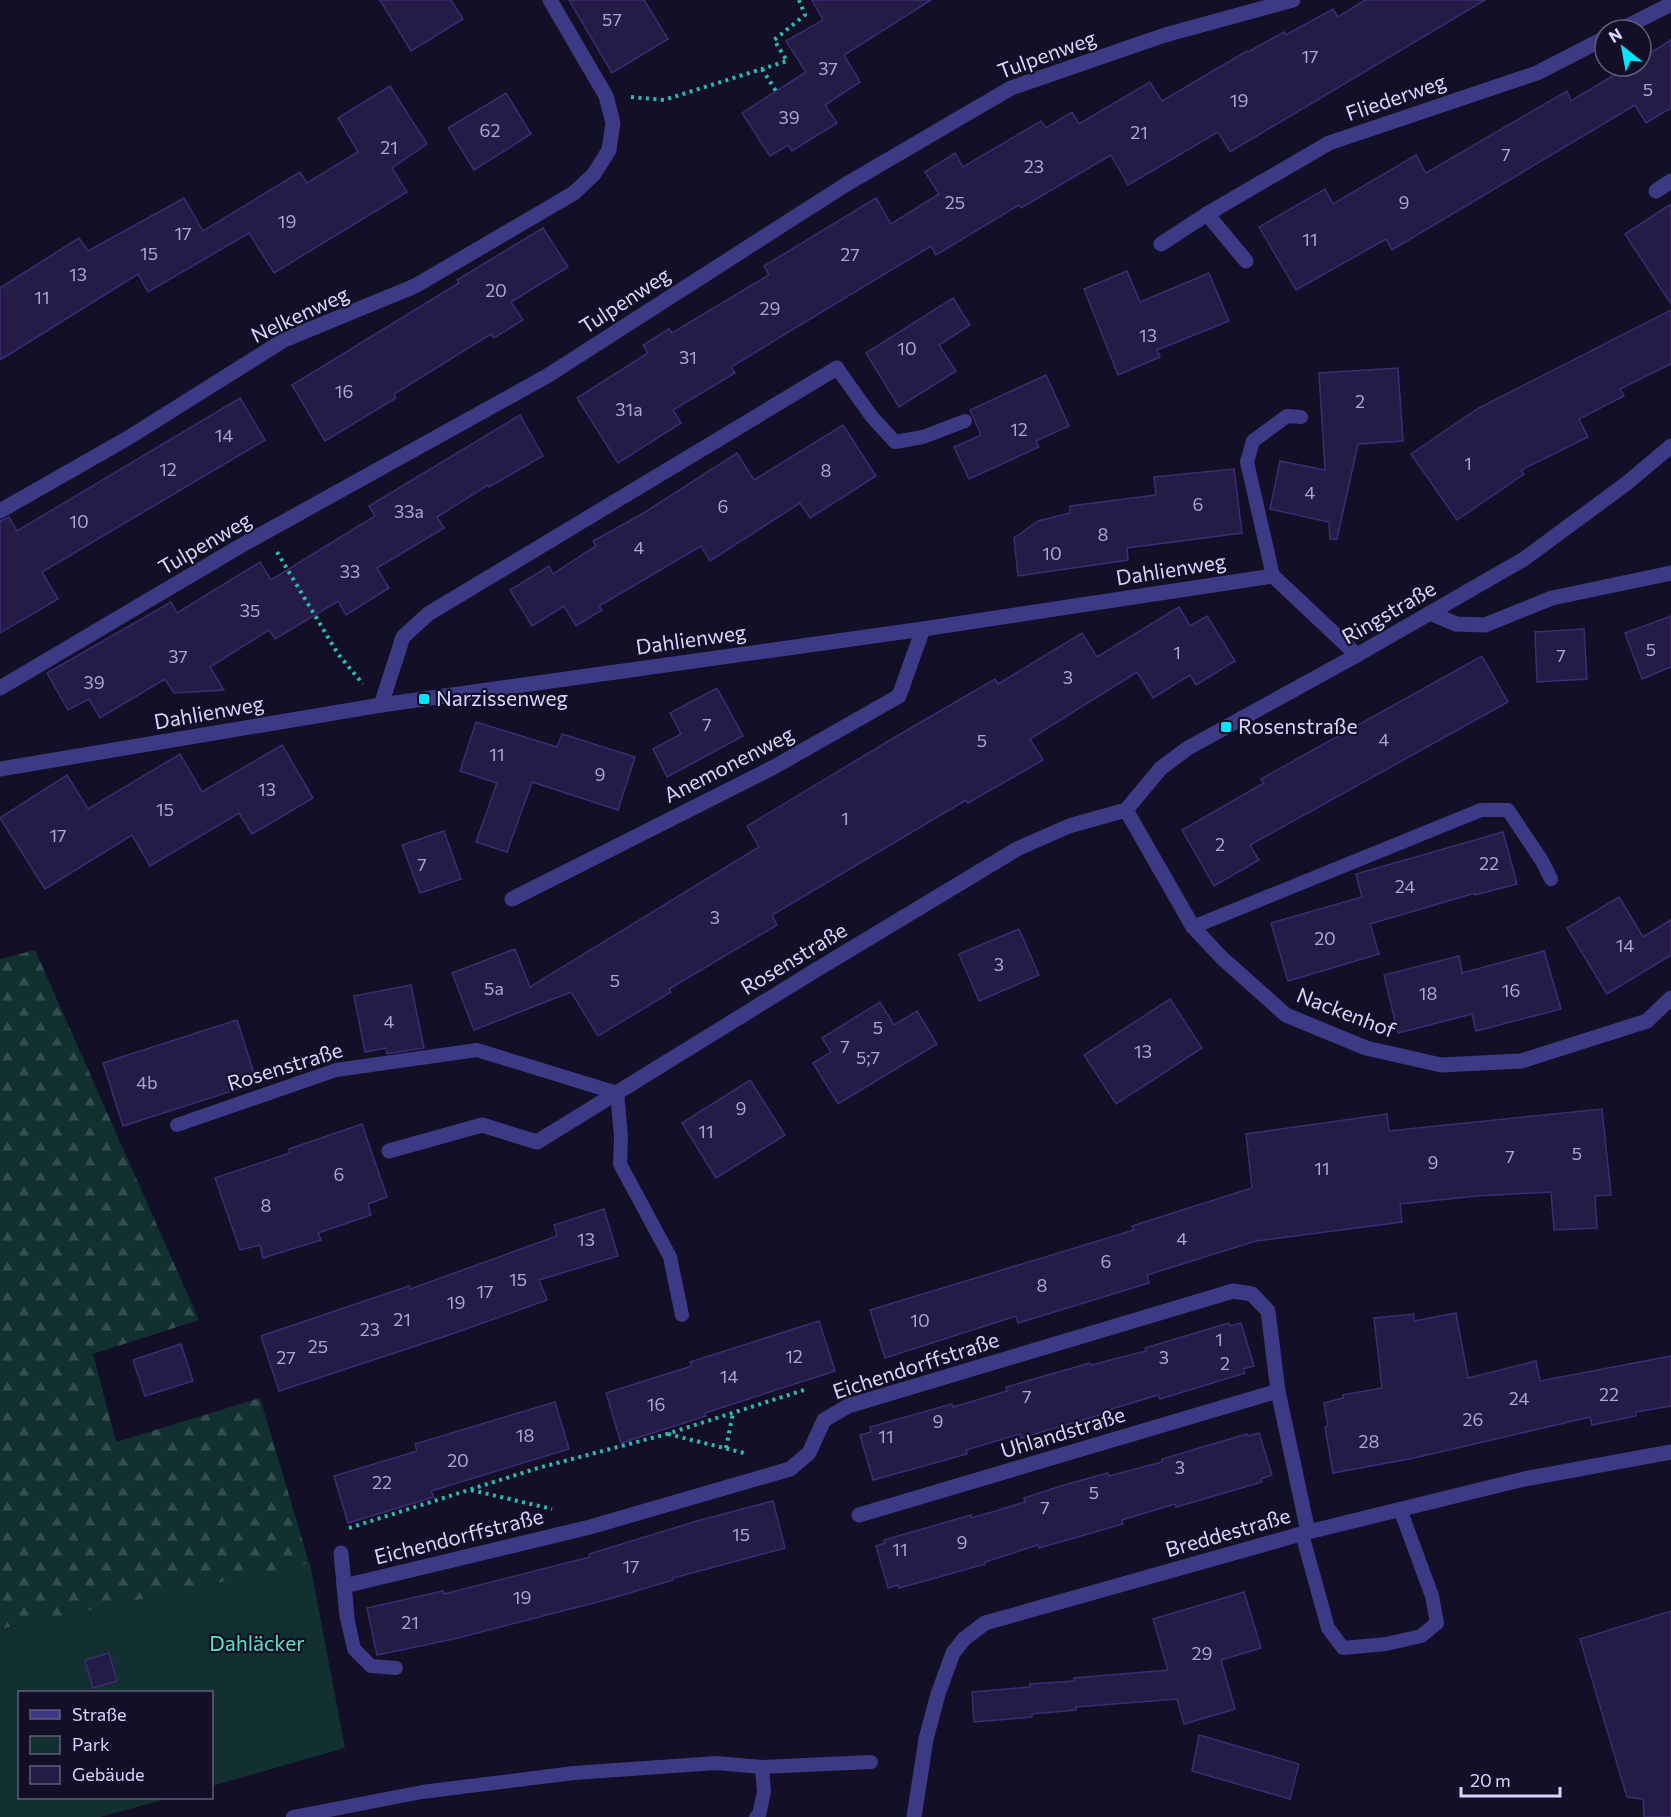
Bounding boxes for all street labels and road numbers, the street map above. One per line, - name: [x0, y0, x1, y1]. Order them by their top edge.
- street label: Tulpenweg: [994, 24, 1099, 83]
- street label: Fliederweg: [1342, 68, 1449, 125]
- street label: Tulpenweg: [574, 261, 674, 338]
- street label: Nelkenweg: [247, 280, 352, 347]
- street label: Tulpenweg: [153, 506, 255, 579]
- street label: Dahlienweg: [1114, 547, 1228, 590]
- street label: Ringstraße: [1337, 575, 1440, 649]
- street label: Dahlienweg: [634, 618, 747, 659]
- street label: Dahlienweg: [152, 690, 266, 733]
- street label: Anemonenweg: [659, 720, 797, 807]
- street label: Rosenstraße: [736, 916, 851, 999]
- street label: Nackenhof: [1294, 981, 1400, 1042]
- street label: Rosenstraße: [224, 1036, 345, 1095]
- street label: Eichendorffstraße: [829, 1326, 1002, 1403]
- street label: Uhlandstraße: [997, 1401, 1128, 1462]
- street label: Eichendorffstraße: [372, 1502, 546, 1569]
- street label: Breddestraße: [1162, 1502, 1293, 1561]

